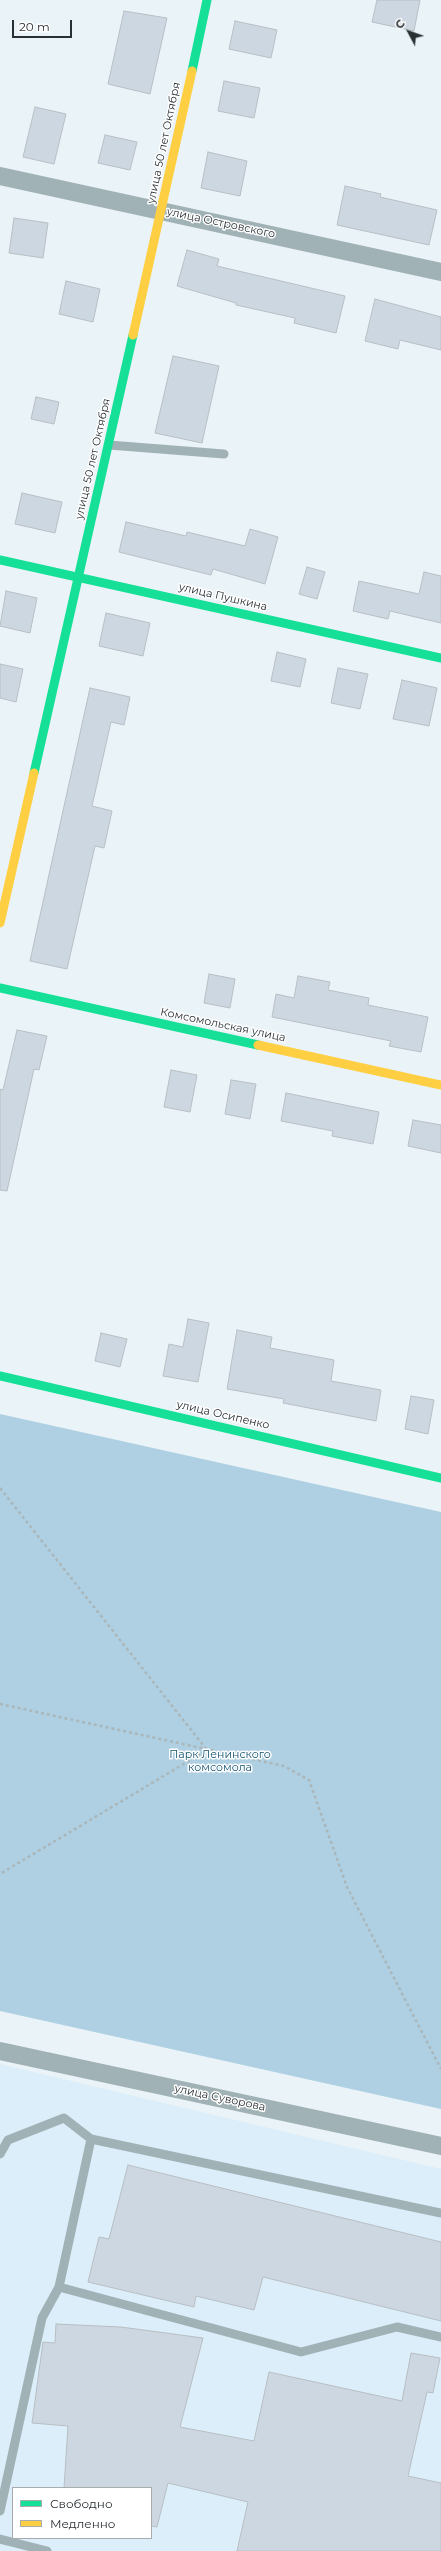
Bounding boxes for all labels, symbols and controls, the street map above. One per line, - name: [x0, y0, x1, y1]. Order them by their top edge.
- scale bar: [14, 12, 74, 38]
- north arrow: [389, 12, 429, 52]
- text: С: [392, 17, 408, 32]
- text: 20 m: [19, 19, 50, 34]
- street label: улица 50 лет Октября: [145, 81, 183, 205]
- street label: улица Островского: [166, 205, 276, 241]
- street label: улица 50 лет Октября: [73, 397, 113, 521]
- street label: улица Пушкина: [177, 580, 269, 614]
- street label: Комсомольская улица: [159, 1005, 287, 1045]
- street label: улица Осипенко: [175, 1398, 271, 1432]
- park label: Парк Ленинского комсомола: [169, 1748, 271, 1774]
- street label: улица Суворова: [173, 2082, 267, 2114]
- legend: [12, 2487, 152, 2539]
- text: Свободно: [50, 2496, 113, 2511]
- text: Медленно: [50, 2516, 115, 2531]

